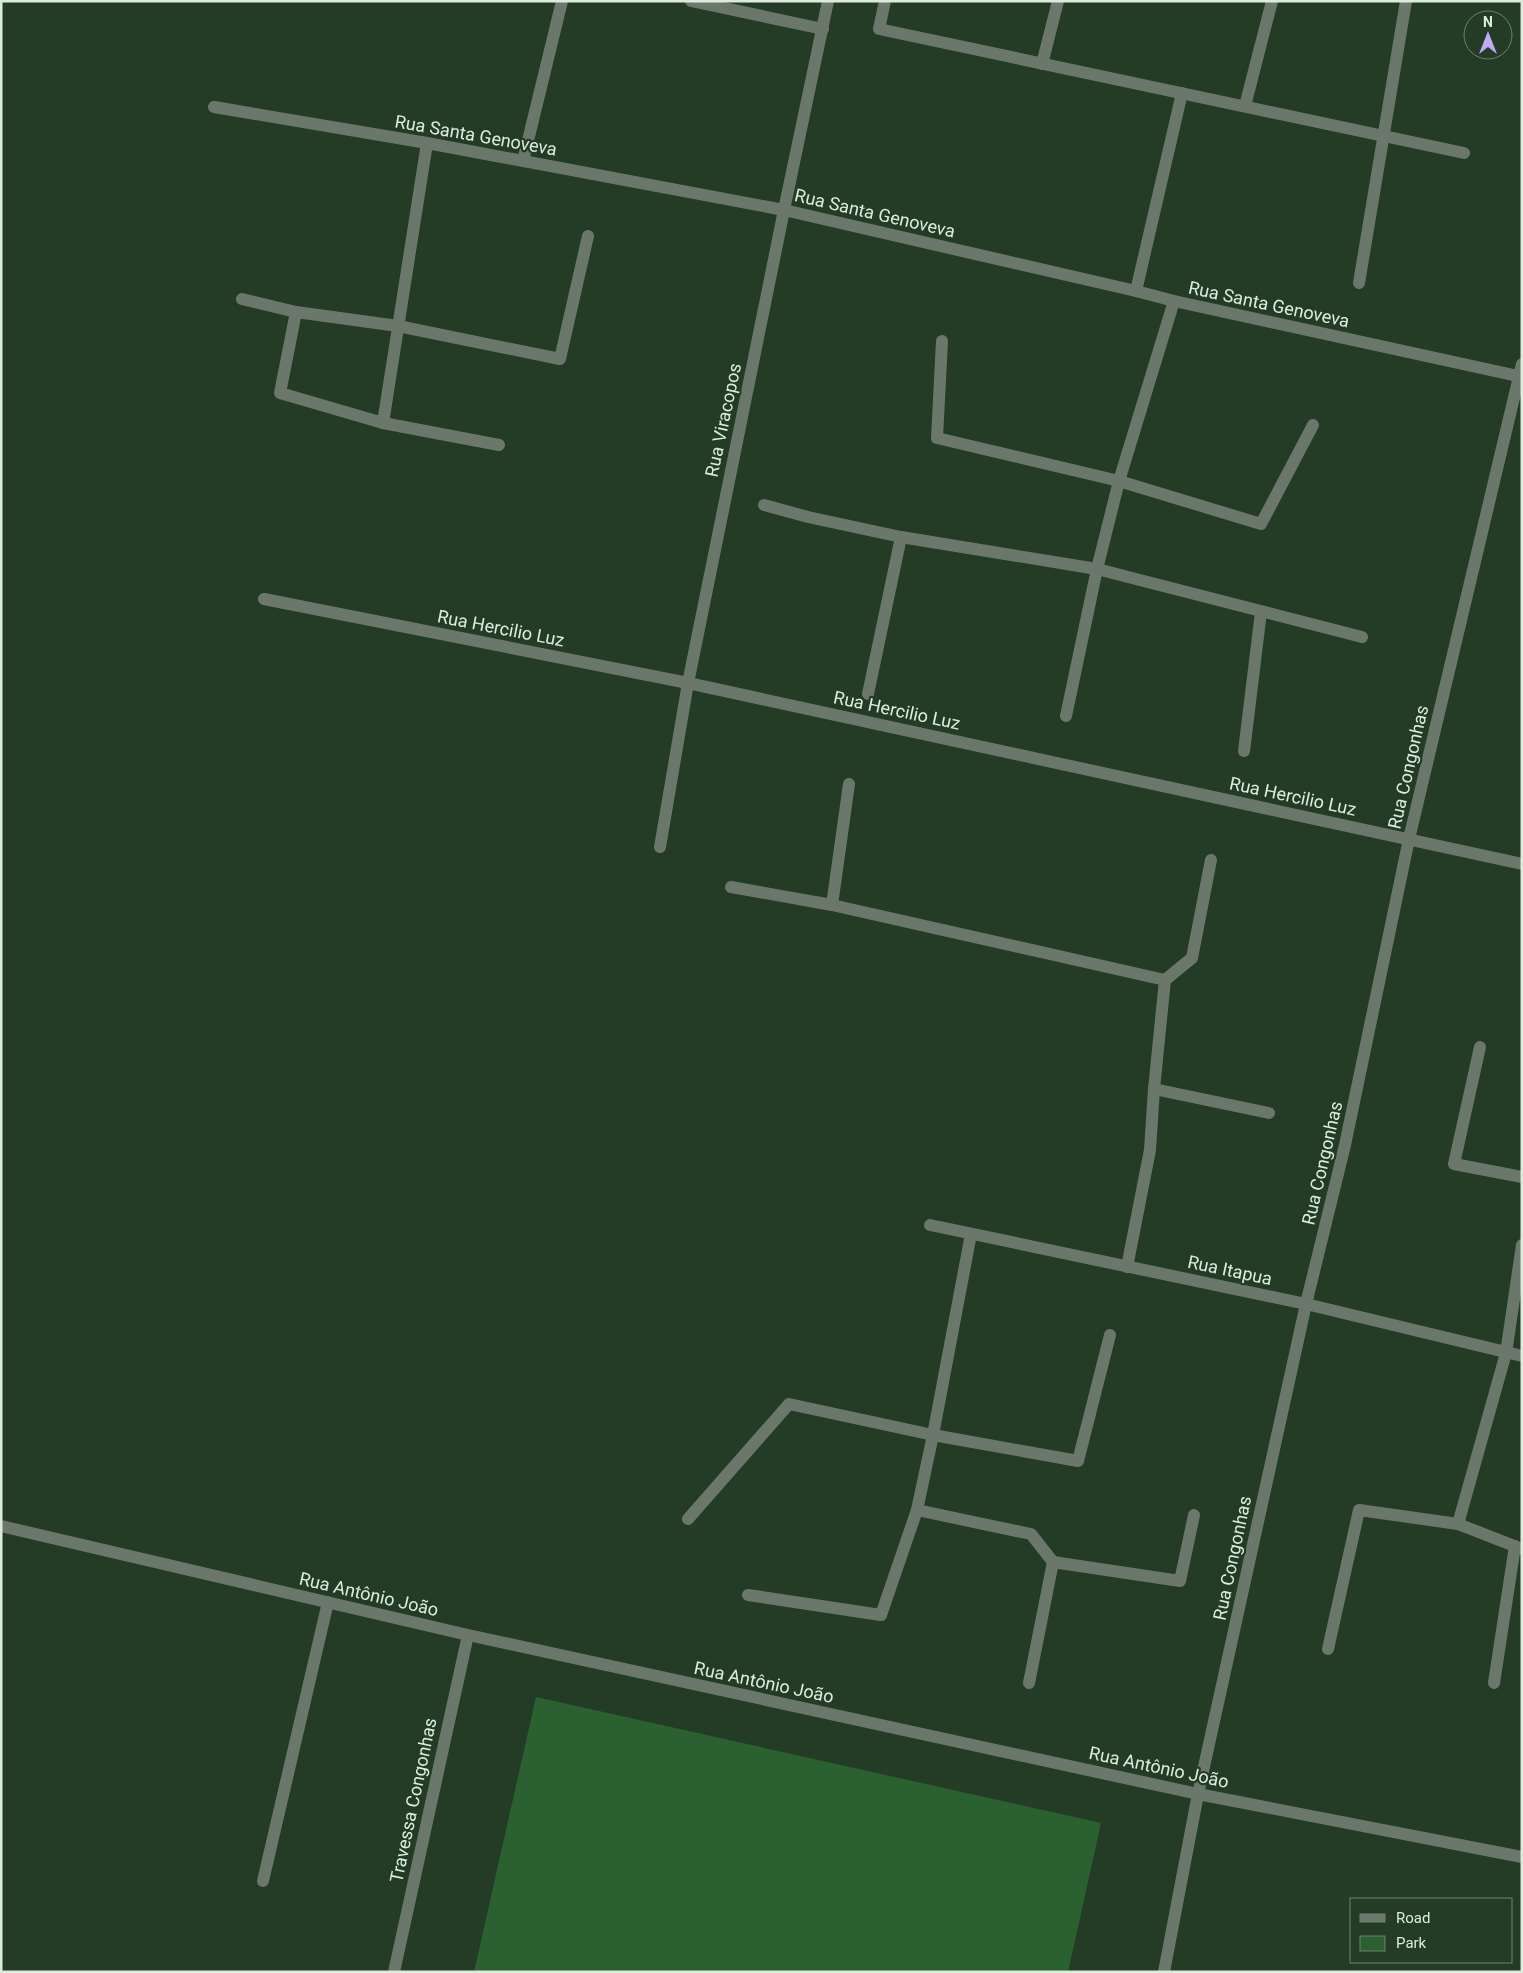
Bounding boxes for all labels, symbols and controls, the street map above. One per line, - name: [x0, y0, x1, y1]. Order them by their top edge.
- north arrow: [1463, 10, 1513, 60]
- text: N: [1483, 14, 1493, 30]
- street label: Rua Santa Genoveva: [393, 110, 559, 160]
- street label: Rua Santa Genoveva: [793, 184, 957, 242]
- street label: Rua Santa Genoveva: [1187, 277, 1351, 331]
- street label: Rua Viracopos: [701, 361, 745, 479]
- street label: Rua Hercilio Luz: [436, 605, 566, 651]
- street label: Rua Hercilio Luz: [832, 686, 962, 734]
- street label: Rua Congonhas: [1384, 703, 1432, 831]
- street label: Rua Hercilio Luz: [1228, 772, 1358, 820]
- street label: Rua Congonhas: [1298, 1099, 1346, 1227]
- street label: Rua Itapua: [1186, 1251, 1274, 1289]
- street label: Rua Congonhas: [1209, 1494, 1255, 1622]
- street label: Rua Antônio João: [297, 1568, 441, 1620]
- street label: Rua Antônio João: [692, 1657, 836, 1707]
- street label: Travessa Congonhas: [385, 1716, 441, 1884]
- street label: Rua Antônio João: [1087, 1742, 1231, 1792]
- legend: [1350, 1898, 1513, 1963]
- text: Road: [1396, 1909, 1430, 1927]
- text: Park: [1396, 1934, 1427, 1952]

